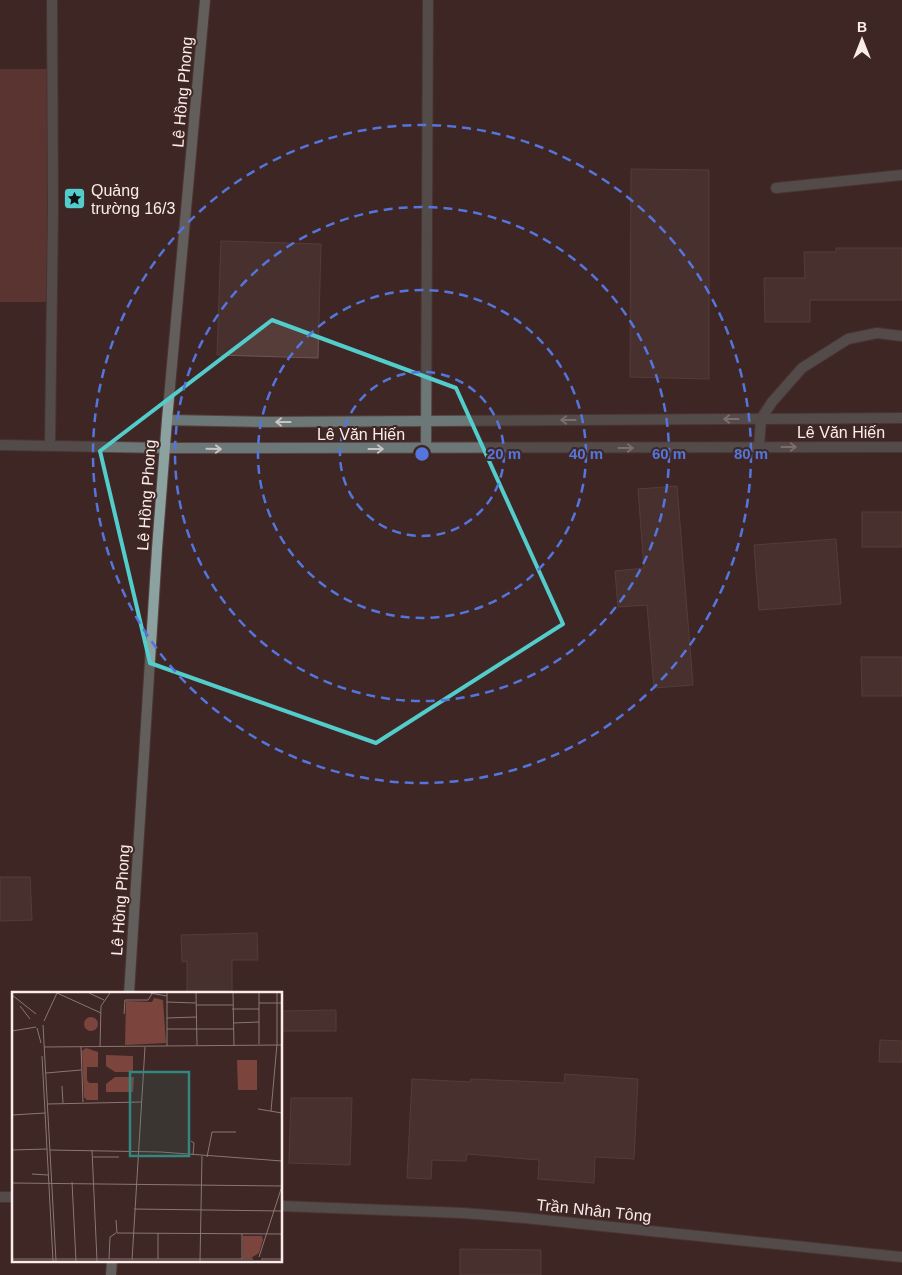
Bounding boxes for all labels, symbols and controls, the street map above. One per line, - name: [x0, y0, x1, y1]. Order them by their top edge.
- north arrow: [837, 15, 887, 65]
- text: B: [857, 19, 867, 35]
- street label: Lê Hồng Phong: [169, 36, 196, 148]
- place label: Quảng trường 16/3: [91, 182, 175, 217]
- place icon: Quảng trường 16/3: [63, 187, 87, 211]
- one-way arrow: [723, 414, 740, 424]
- one-way arrow: [561, 415, 577, 425]
- one-way arrow: [276, 417, 292, 427]
- street label: Lê Văn Hiến: [797, 424, 885, 441]
- street label: Lê Văn Hiến: [317, 426, 405, 443]
- street label: Lê Hồng Phong: [134, 439, 159, 551]
- one-way arrow: [780, 442, 797, 452]
- one-way arrow: [618, 443, 634, 453]
- one-way arrow: [206, 444, 222, 454]
- one-way arrow: [368, 444, 384, 454]
- centre of rings: [413, 445, 431, 463]
- text: 20 m: [487, 445, 521, 462]
- text: 40 m: [569, 445, 603, 462]
- text: 60 m: [652, 445, 686, 462]
- text: 80 m: [734, 445, 768, 462]
- street label: Lê Hồng Phong: [108, 844, 133, 956]
- inset map: [12, 992, 282, 1262]
- street label: Trần Nhân Tông: [536, 1196, 652, 1225]

